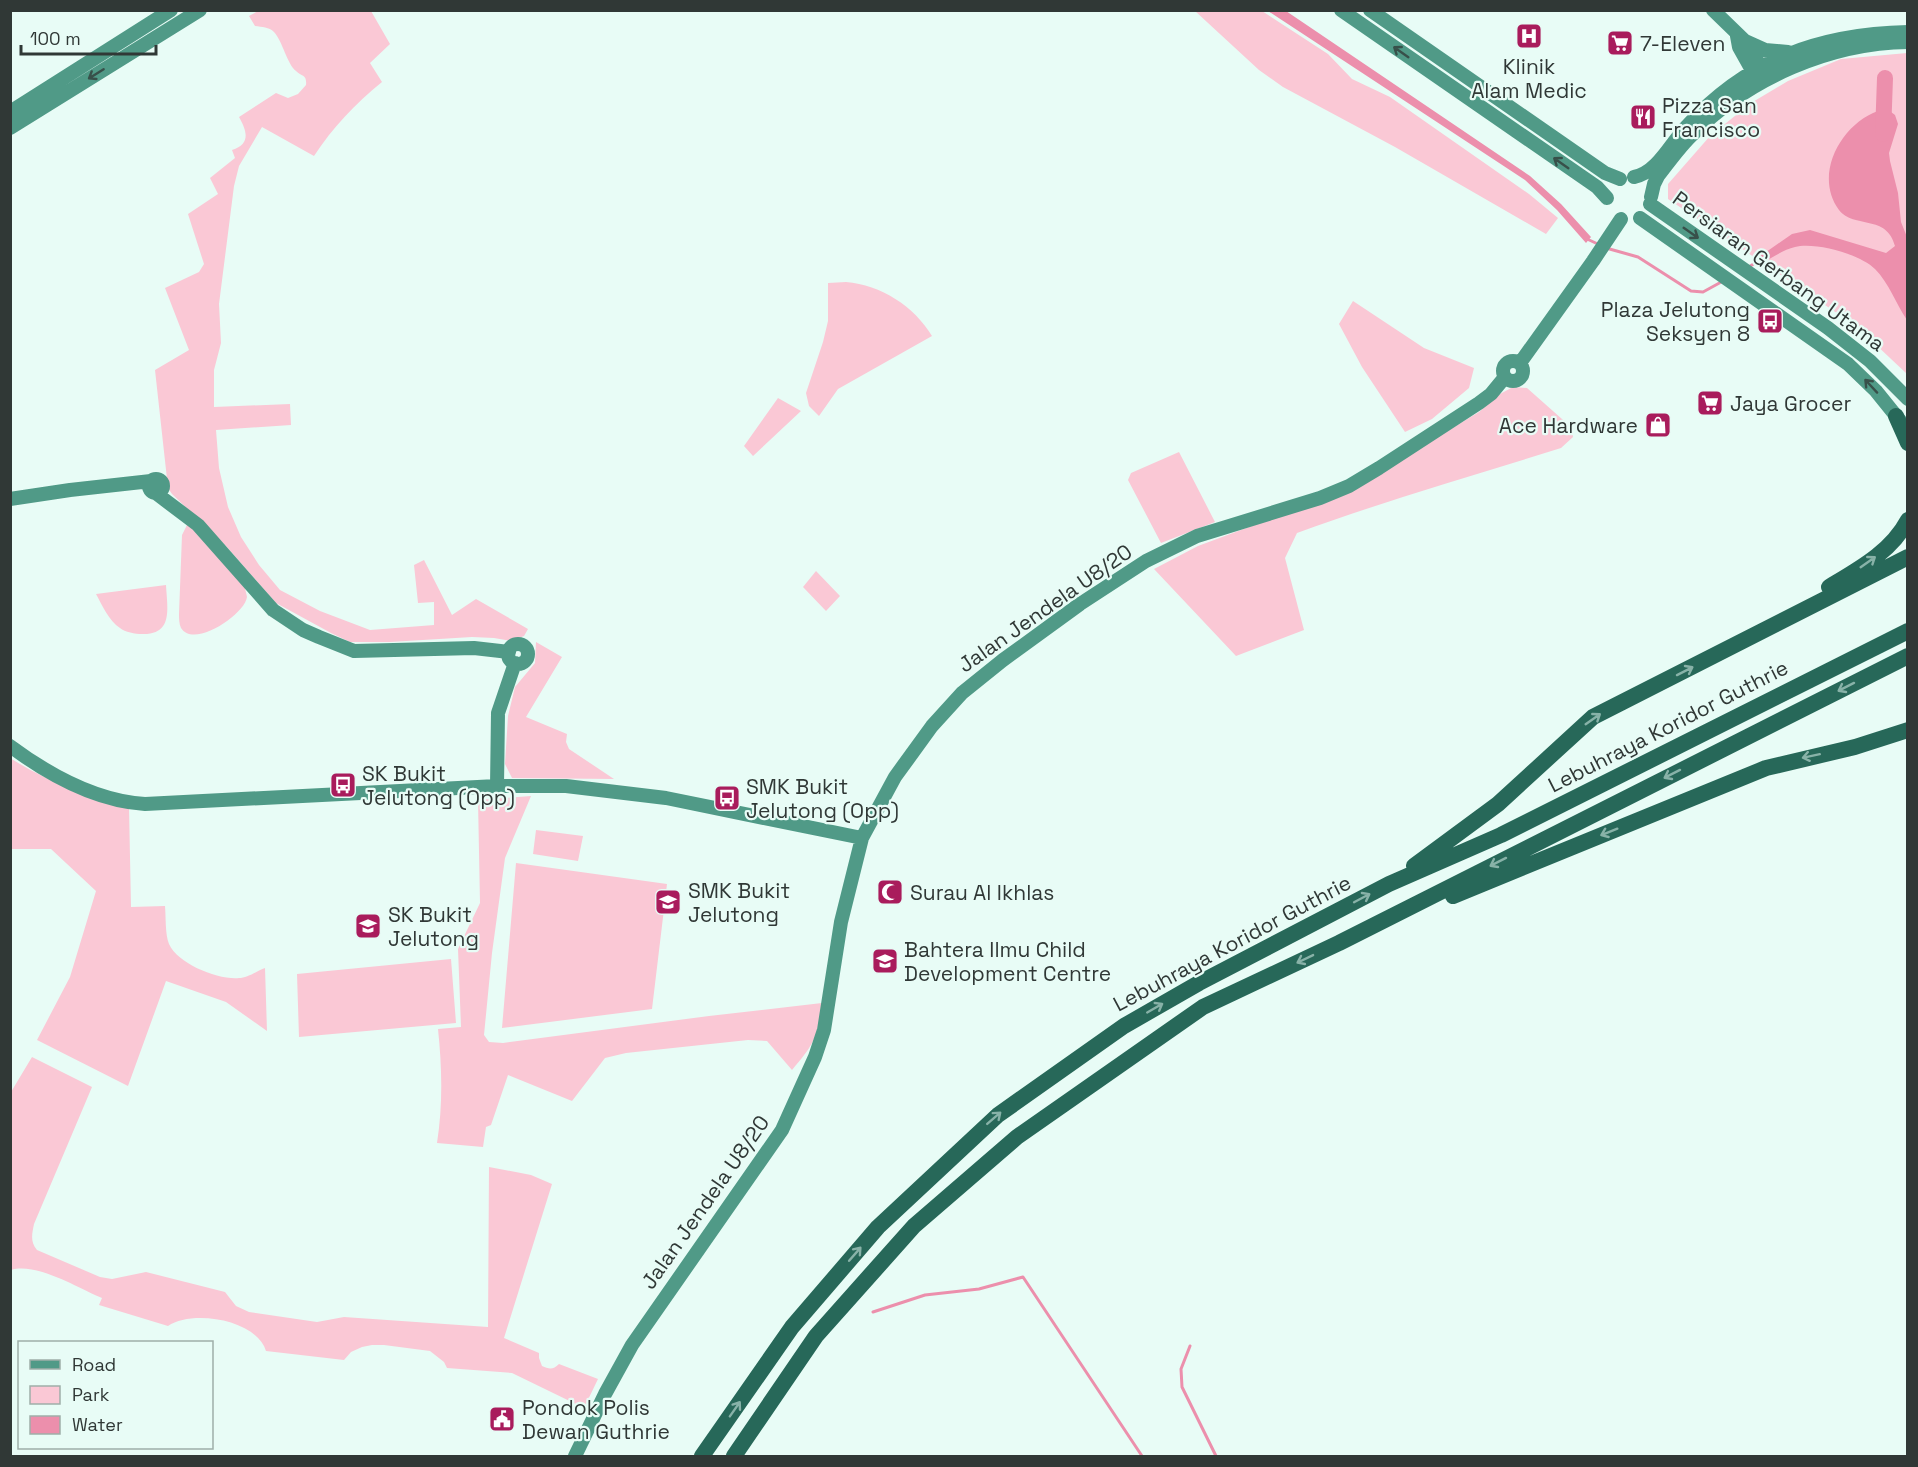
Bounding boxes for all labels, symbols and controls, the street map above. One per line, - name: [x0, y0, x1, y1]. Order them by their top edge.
- scale bar: [21, 18, 156, 56]
- hospital icon: Klinik Alam Medic: [1514, 21, 1544, 51]
- text: 100 m: [30, 27, 81, 50]
- supermarket icon: 7-Eleven: [1605, 28, 1635, 58]
- place label: 7-Eleven: [1640, 30, 1725, 57]
- one-way arrow: [1393, 46, 1409, 58]
- place label: Klinik Alam Medic: [1471, 53, 1587, 104]
- one-way arrow: [88, 68, 105, 80]
- place label: Pizza San Francisco: [1662, 92, 1760, 143]
- restaurant icon: Pizza San Francisco: [1628, 102, 1658, 132]
- one-way arrow: [1554, 157, 1570, 169]
- street label: Persiaran Gerbang Utama: [1668, 185, 1890, 357]
- one-way arrow: [1682, 226, 1698, 239]
- place label: Plaza Jelutong Seksyen 8: [1601, 296, 1750, 347]
- bus stop icon: Plaza Jelutong Seksyen 8: [1755, 306, 1785, 336]
- one-way arrow: [1864, 378, 1878, 393]
- supermarket icon: Jaya Grocer: [1695, 388, 1725, 418]
- place label: Jaya Grocer: [1730, 390, 1851, 417]
- shop icon: Ace Hardware: [1643, 410, 1673, 440]
- place label: Ace Hardware: [1499, 412, 1638, 439]
- street label: Jalan Jendela U8/20: [953, 538, 1137, 678]
- one-way arrow: [1859, 556, 1875, 568]
- street label: Lebuhraya Koridor Guthrie: [1543, 654, 1793, 798]
- one-way arrow: [1676, 665, 1694, 676]
- one-way arrow: [1837, 681, 1855, 693]
- one-way arrow: [1585, 713, 1601, 725]
- one-way arrow: [1801, 751, 1820, 763]
- place label: SK Bukit Jelutong (Opp): [362, 760, 515, 811]
- one-way arrow: [1663, 769, 1681, 781]
- bus stop icon: SK Bukit Jelutong (Opp): [328, 770, 358, 800]
- place label: SMK Bukit Jelutong (Opp): [746, 773, 899, 824]
- bus stop icon: SMK Bukit Jelutong (Opp): [712, 783, 742, 813]
- one-way arrow: [1600, 827, 1618, 838]
- one-way arrow: [1489, 857, 1507, 869]
- street label: Lebuhraya Koridor Guthrie: [1108, 869, 1356, 1017]
- place label: SMK Bukit Jelutong: [688, 877, 790, 928]
- mosque icon: Surau Al Ikhlas: [875, 877, 905, 907]
- place label: Surau Al Ikhlas: [910, 879, 1054, 906]
- school or university icon: SMK Bukit Jelutong: [653, 887, 683, 917]
- one-way arrow: [1353, 892, 1370, 904]
- place label: SK Bukit Jelutong: [388, 901, 479, 952]
- school or university icon: SK Bukit Jelutong: [353, 911, 383, 941]
- place label: Bahtera Ilmu Child Development Centre: [904, 936, 1111, 987]
- school or university icon: Bahtera Ilmu Child Development Centre: [870, 946, 900, 976]
- one-way arrow: [1296, 953, 1314, 965]
- one-way arrow: [1146, 1002, 1163, 1014]
- street label: Jalan Jendela U8/20: [635, 1110, 775, 1294]
- one-way arrow: [986, 1112, 1002, 1125]
- one-way arrow: [848, 1246, 861, 1262]
- legend: [18, 1341, 213, 1449]
- text: Road: [72, 1353, 116, 1376]
- text: Park: [72, 1383, 110, 1406]
- place label: Pondok Polis Dewan Guthrie: [522, 1394, 670, 1445]
- one-way arrow: [729, 1401, 741, 1417]
- public building icon: Pondok Polis Dewan Guthrie: [487, 1404, 517, 1434]
- text: Water: [72, 1413, 123, 1436]

